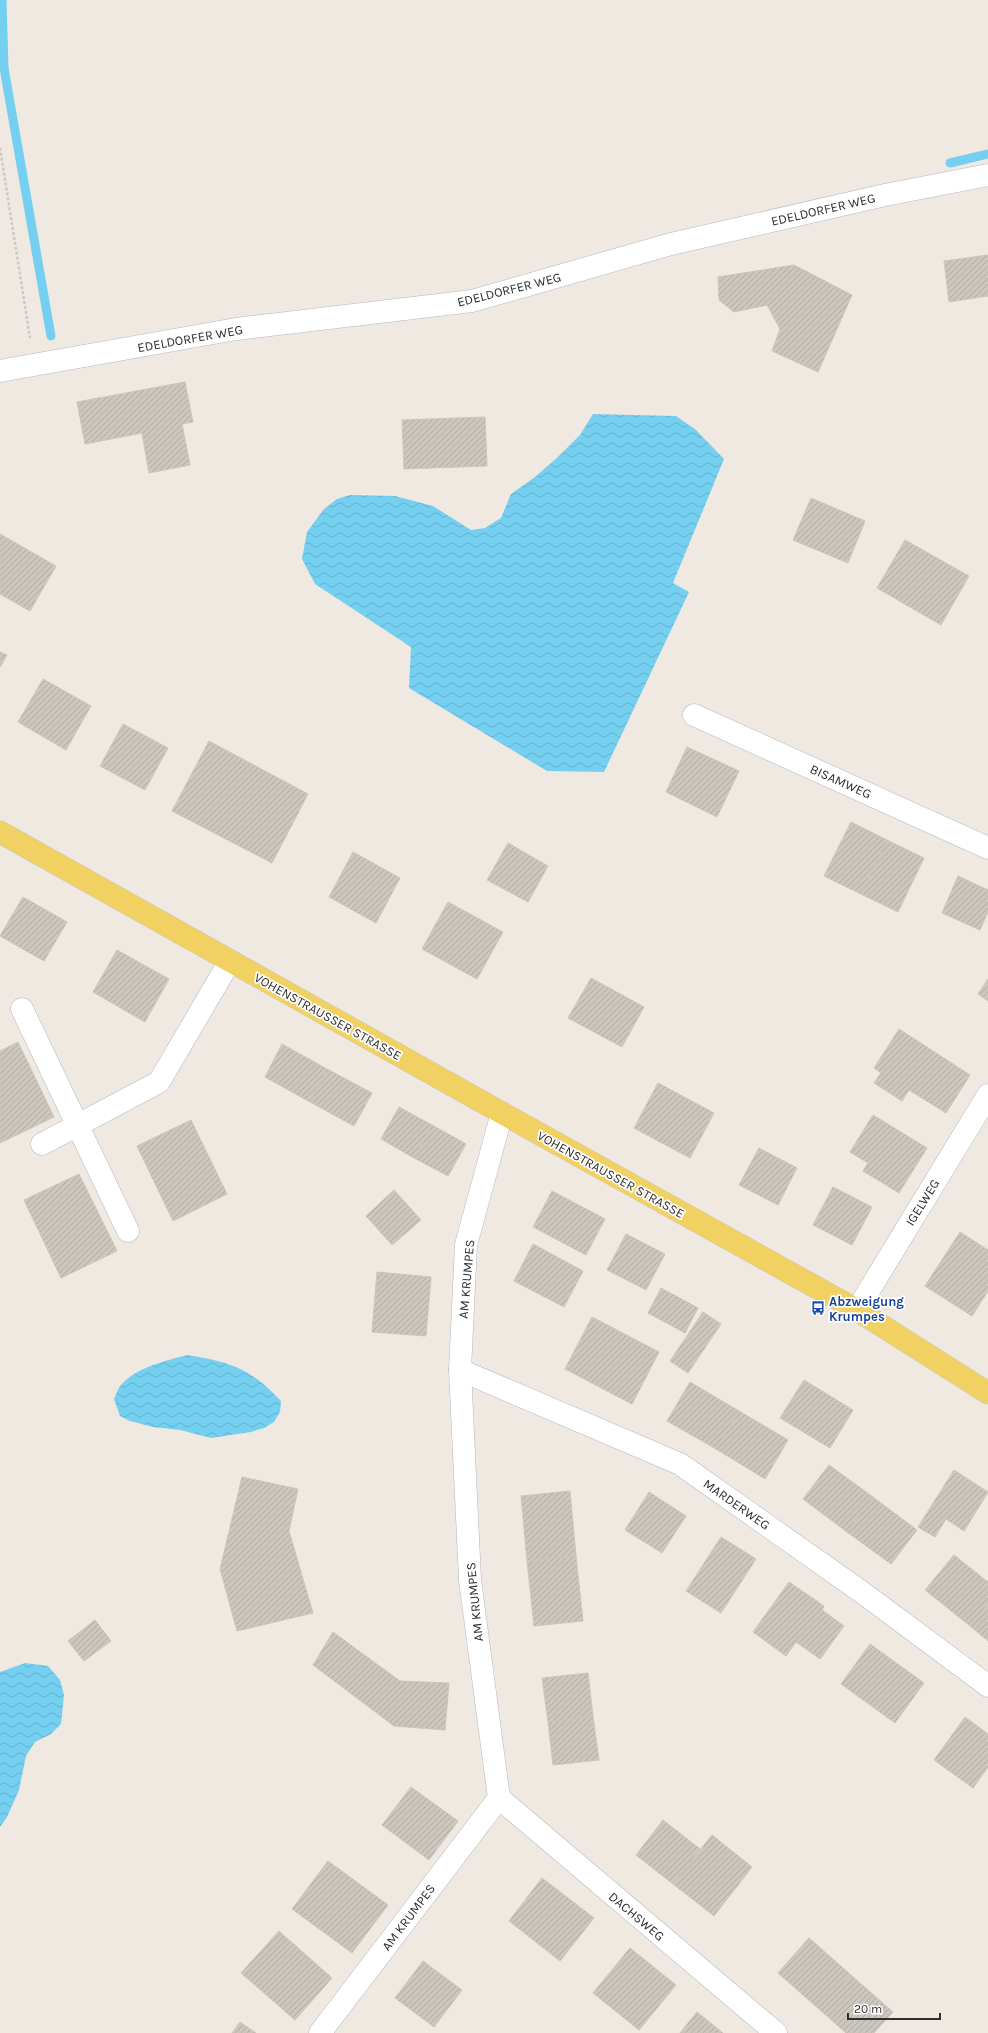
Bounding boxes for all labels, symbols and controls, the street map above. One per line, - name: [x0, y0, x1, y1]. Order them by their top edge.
- street label: EDELDORFER WEG: [769, 190, 877, 229]
- street label: EDELDORFER WEG: [456, 269, 563, 310]
- street label: EDELDORFER WEG: [136, 322, 244, 355]
- street label: BISAMWEG: [808, 761, 874, 802]
- street label: VOHENSTRAUSSER STRASSE: [252, 970, 404, 1063]
- street label: VOHENSTRAUSSER STRASSE: [535, 1128, 687, 1221]
- street label: IGELWEG: [902, 1176, 943, 1228]
- street label: AM KRUMPES: [456, 1239, 477, 1319]
- place label: Abzweigung Krumpes: [829, 1294, 904, 1324]
- bus stop icon: Abzweigung Krumpes: [810, 1300, 826, 1316]
- street label: MARDERWEG: [701, 1476, 773, 1533]
- street label: AM KRUMPES: [463, 1562, 486, 1642]
- street label: AM KRUMPES: [379, 1881, 438, 1953]
- street label: DACHSWEG: [606, 1889, 667, 1944]
- scale bar: [848, 1995, 940, 2021]
- text: 20 m: [854, 2002, 882, 2016]

